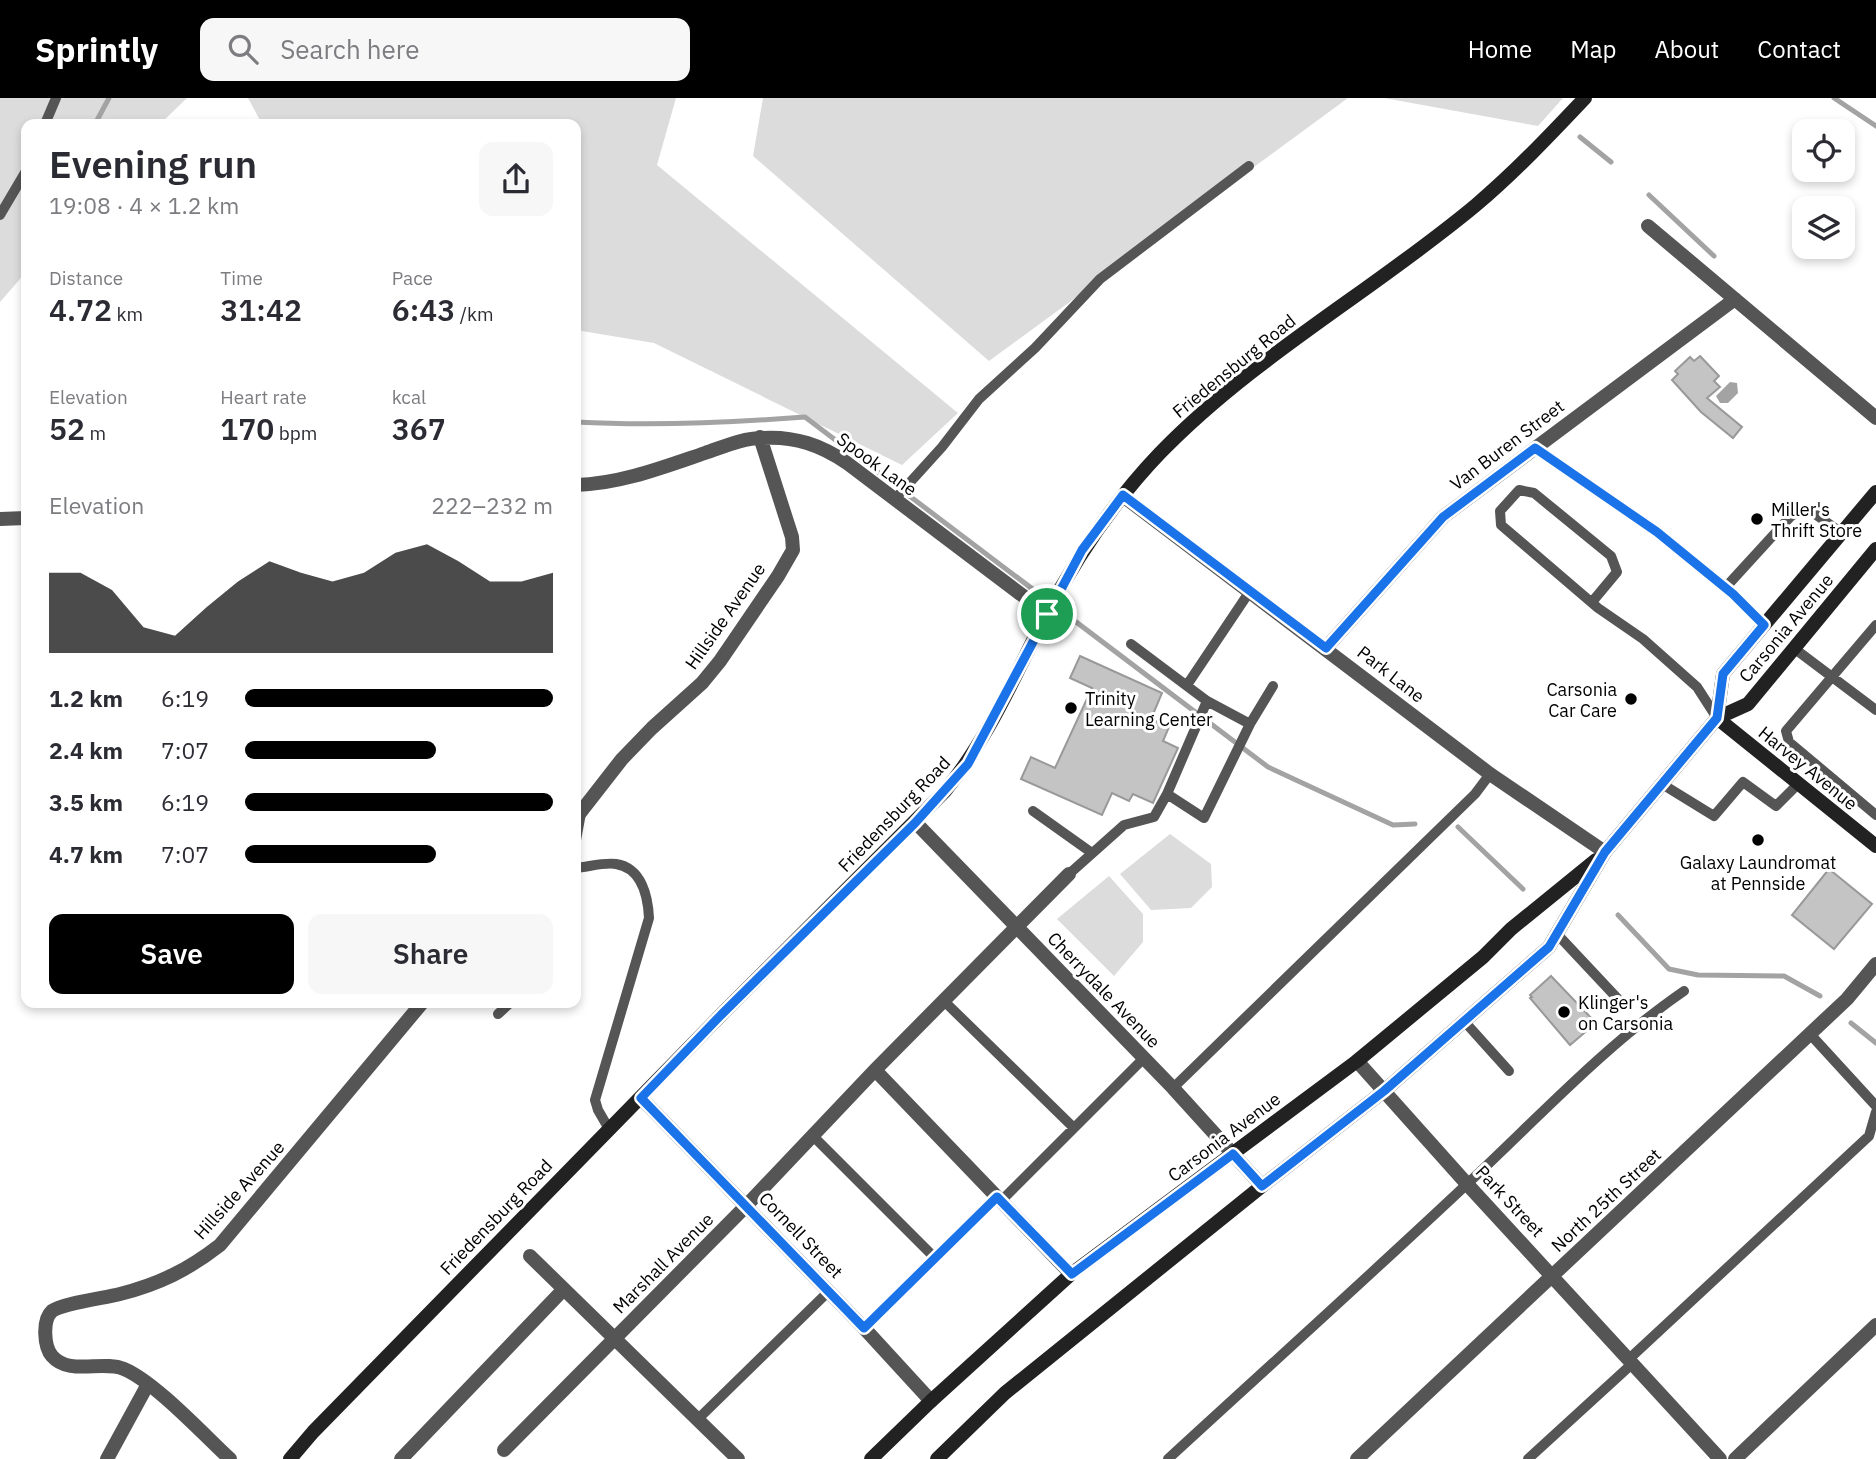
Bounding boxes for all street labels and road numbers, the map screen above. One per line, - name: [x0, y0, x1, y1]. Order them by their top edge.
- street label: Friedensburg Road: [1168, 309, 1300, 423]
- street label: Van Buren Street: [1445, 395, 1569, 495]
- street label: Spook Lane: [832, 427, 922, 501]
- street label: Hillside Avenue: [680, 558, 770, 674]
- street label: Carsonia Avenue: [1734, 569, 1838, 687]
- street label: Park Lane: [1353, 640, 1429, 708]
- street label: Harvey Avenue: [1754, 721, 1862, 815]
- street label: Friedensburg Road: [833, 751, 955, 877]
- street label: Cherrydale Avenue: [1043, 927, 1165, 1053]
- street label: Carsonia Avenue: [1163, 1087, 1285, 1187]
- street label: Hillside Avenue: [189, 1136, 289, 1244]
- street label: North 25th Street: [1546, 1143, 1666, 1257]
- street label: Friedensburg Road: [435, 1154, 557, 1280]
- street label: Park Street: [1471, 1160, 1549, 1242]
- street label: Cornell Street: [754, 1187, 848, 1283]
- street label: Marshall Avenue: [608, 1208, 718, 1318]

